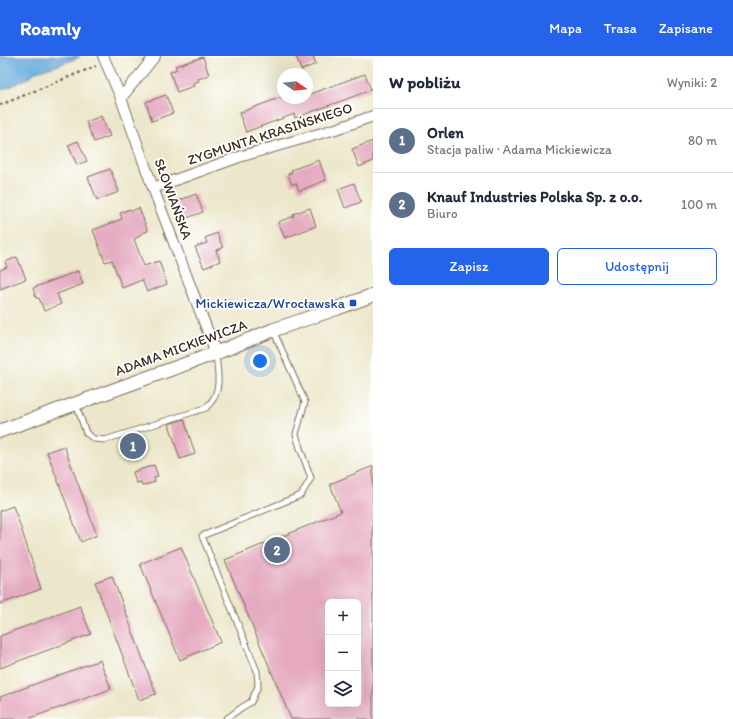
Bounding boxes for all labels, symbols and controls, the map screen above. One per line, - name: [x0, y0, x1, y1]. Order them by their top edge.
- text: Roamly: [20, 17, 81, 40]
- text: Mapa: [549, 20, 582, 37]
- text: Trasa: [604, 20, 637, 37]
- text: Zapisane: [659, 20, 713, 37]
- north arrow: [277, 68, 313, 104]
- text: W pobliżu: [389, 72, 460, 92]
- text: Wyniki: 2: [667, 75, 717, 90]
- street label: ZYGMUNTA KRASIŃSKIEGO: [185, 99, 355, 169]
- text: Orlen: [427, 124, 464, 142]
- text: 1: [399, 133, 405, 148]
- text: 80 m: [688, 133, 717, 148]
- text: Stacja paliw · Adama Mickiewicza: [427, 142, 612, 157]
- street label: SŁOWIAŃSKA: [150, 156, 196, 242]
- text: Knauf Industries Polska Sp. z o.o.: [427, 188, 642, 206]
- text: 2: [399, 197, 405, 212]
- text: 100 m: [681, 197, 717, 212]
- text: Biuro: [427, 206, 458, 221]
- button: Zapisz: [389, 248, 549, 285]
- button: Udostępnij: [557, 248, 717, 285]
- place label: Mickiewicza/Wrocławska: [195, 295, 346, 312]
- marker: Mickiewicza/Wrocławska: [348, 298, 358, 308]
- street label: ADAMA MICKIEWICZA: [113, 316, 249, 380]
- your location: [250, 351, 270, 371]
- pin: 1: [120, 431, 146, 461]
- pin: 2: [264, 535, 290, 565]
- map controls: [325, 599, 361, 707]
- button: +: [325, 599, 361, 635]
- button: −: [325, 635, 361, 671]
- button: layers: [325, 671, 361, 707]

